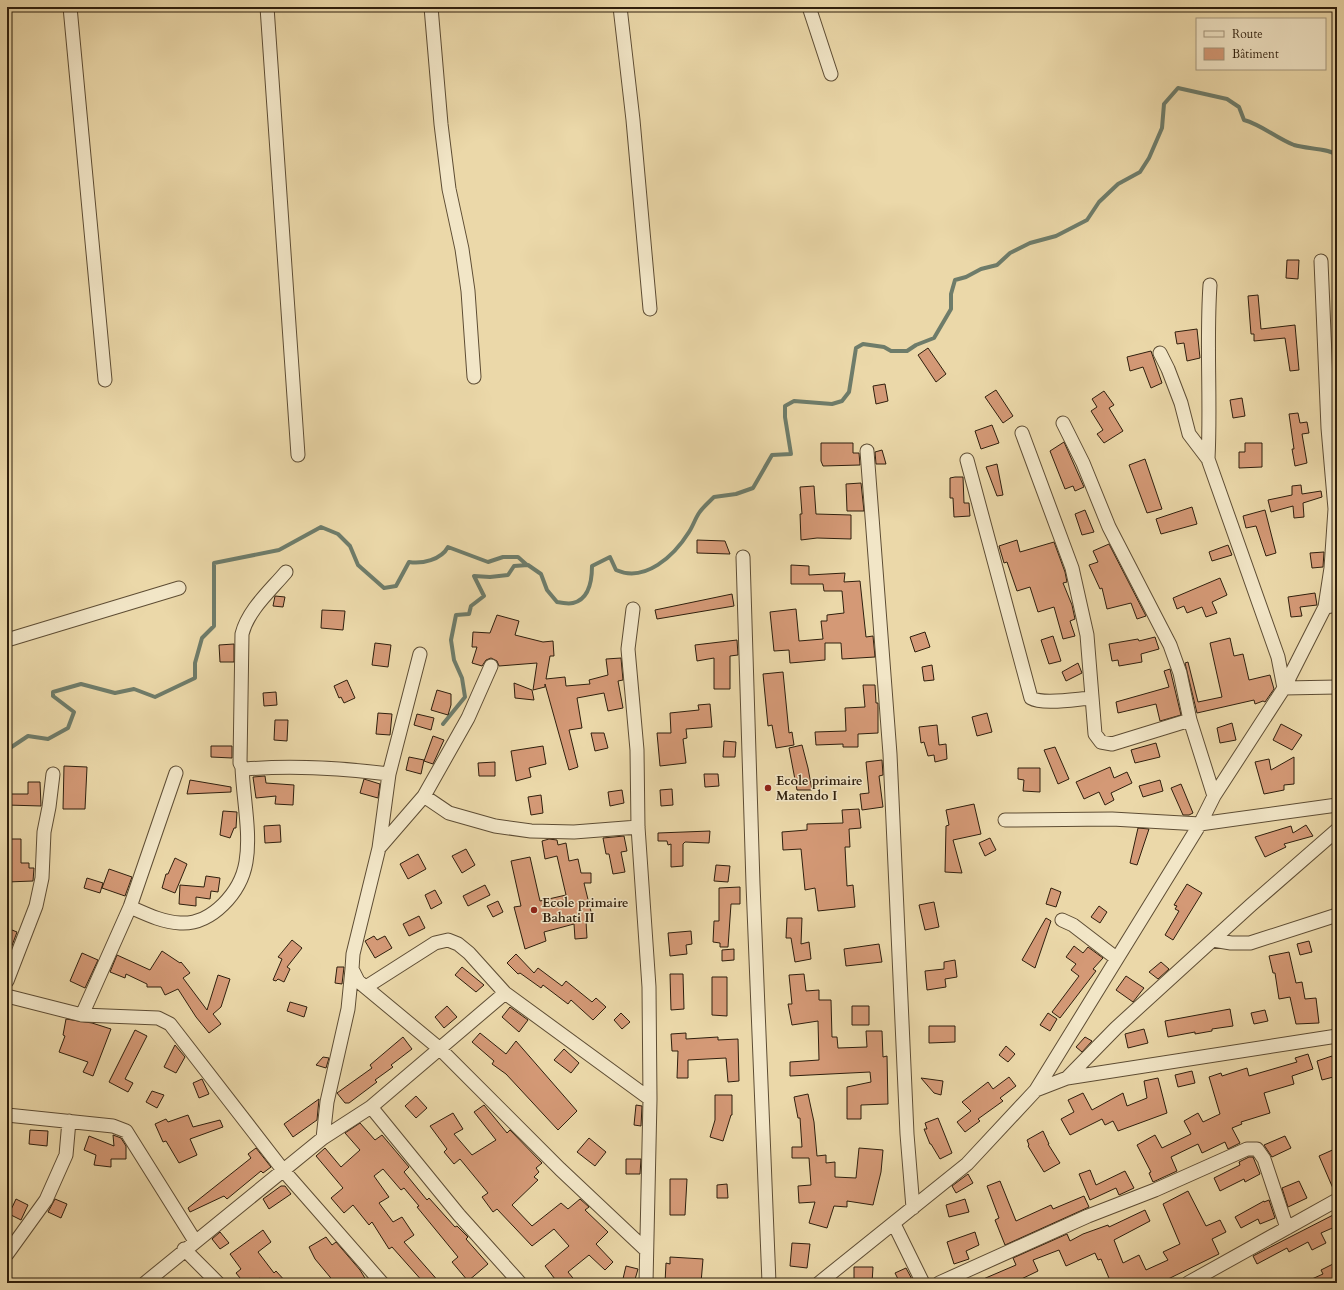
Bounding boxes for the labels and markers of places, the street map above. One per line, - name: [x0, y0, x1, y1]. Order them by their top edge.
- place label: Ecole primaire Matendo I: [776, 772, 863, 805]
- marker: Ecole primaire Matendo I: [763, 783, 773, 793]
- place label: Ecole primaire Bahati II: [542, 894, 629, 927]
- marker: Ecole primaire Bahati II: [529, 905, 539, 915]

